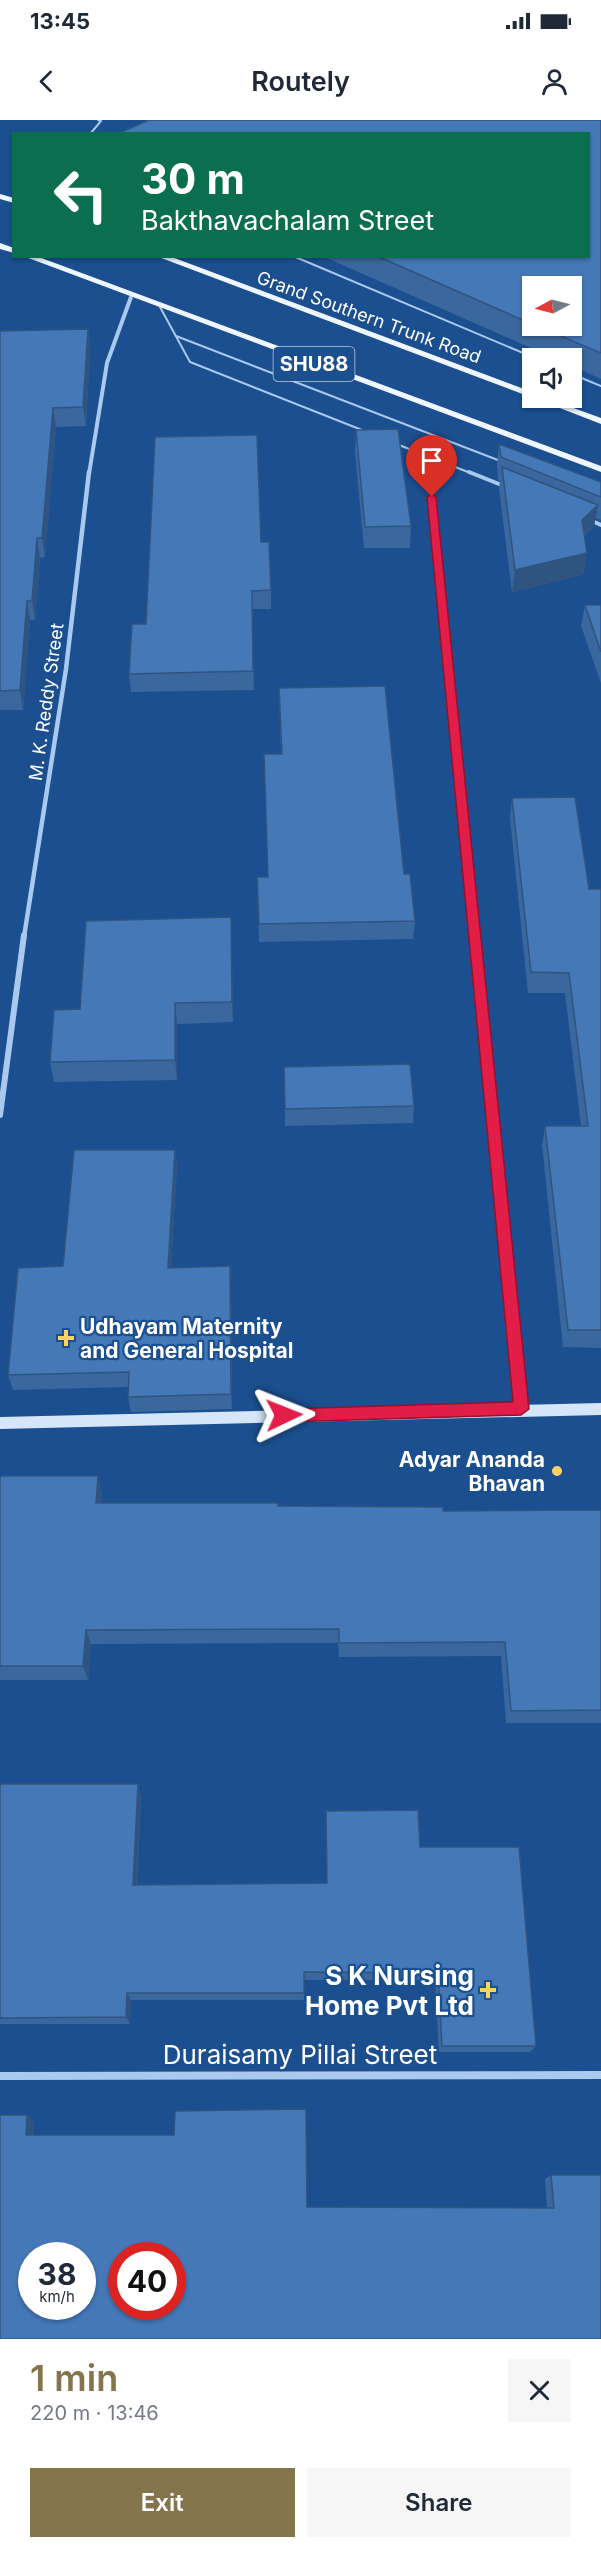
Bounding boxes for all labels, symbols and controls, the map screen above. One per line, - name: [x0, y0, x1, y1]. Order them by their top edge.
- text: 13:45: [30, 8, 90, 34]
- icon: back: [30, 65, 63, 98]
- text: Routely: [251, 65, 350, 98]
- icon: person: [538, 65, 571, 98]
- text: 30 m: [141, 153, 245, 204]
- icon: left: [42, 156, 120, 234]
- text: Bakthavachalam Street: [141, 204, 434, 237]
- street label: Grand Southern Trunk Road: [254, 267, 484, 367]
- north arrow: [522, 276, 582, 336]
- map controls: [522, 276, 582, 408]
- road number: SHU88: [274, 347, 354, 381]
- button: sound: [522, 348, 582, 408]
- pin: [406, 435, 457, 497]
- icon: arrive: [415, 444, 448, 477]
- street label: M. K. Reddy Street: [25, 622, 67, 782]
- place label: Udhayam Maternity and General Hospital: [80, 1314, 293, 1363]
- marker: Udhayam Maternity and General Hospital: [57, 1329, 75, 1347]
- position arrow: [252, 1383, 316, 1447]
- place label: Adyar Ananda Bhavan: [399, 1447, 545, 1496]
- marker: Adyar Ananda Bhavan: [550, 1464, 564, 1478]
- place label: S K Nursing Home Pvt Ltd: [305, 1960, 474, 2021]
- marker: S K Nursing Home Pvt Ltd: [479, 1981, 497, 1999]
- street label: Duraisamy Pillai Street: [163, 2039, 437, 2070]
- speed limit sign: 40: [108, 2242, 186, 2320]
- text: 38: [38, 2256, 76, 2292]
- text: km/h: [39, 2287, 75, 2306]
- text: 1 min: [30, 2356, 118, 2400]
- button: close: [508, 2359, 571, 2422]
- text: 220 m · 13:46: [30, 2401, 159, 2425]
- button: Exit: [30, 2468, 295, 2537]
- button: Share: [307, 2468, 571, 2537]

